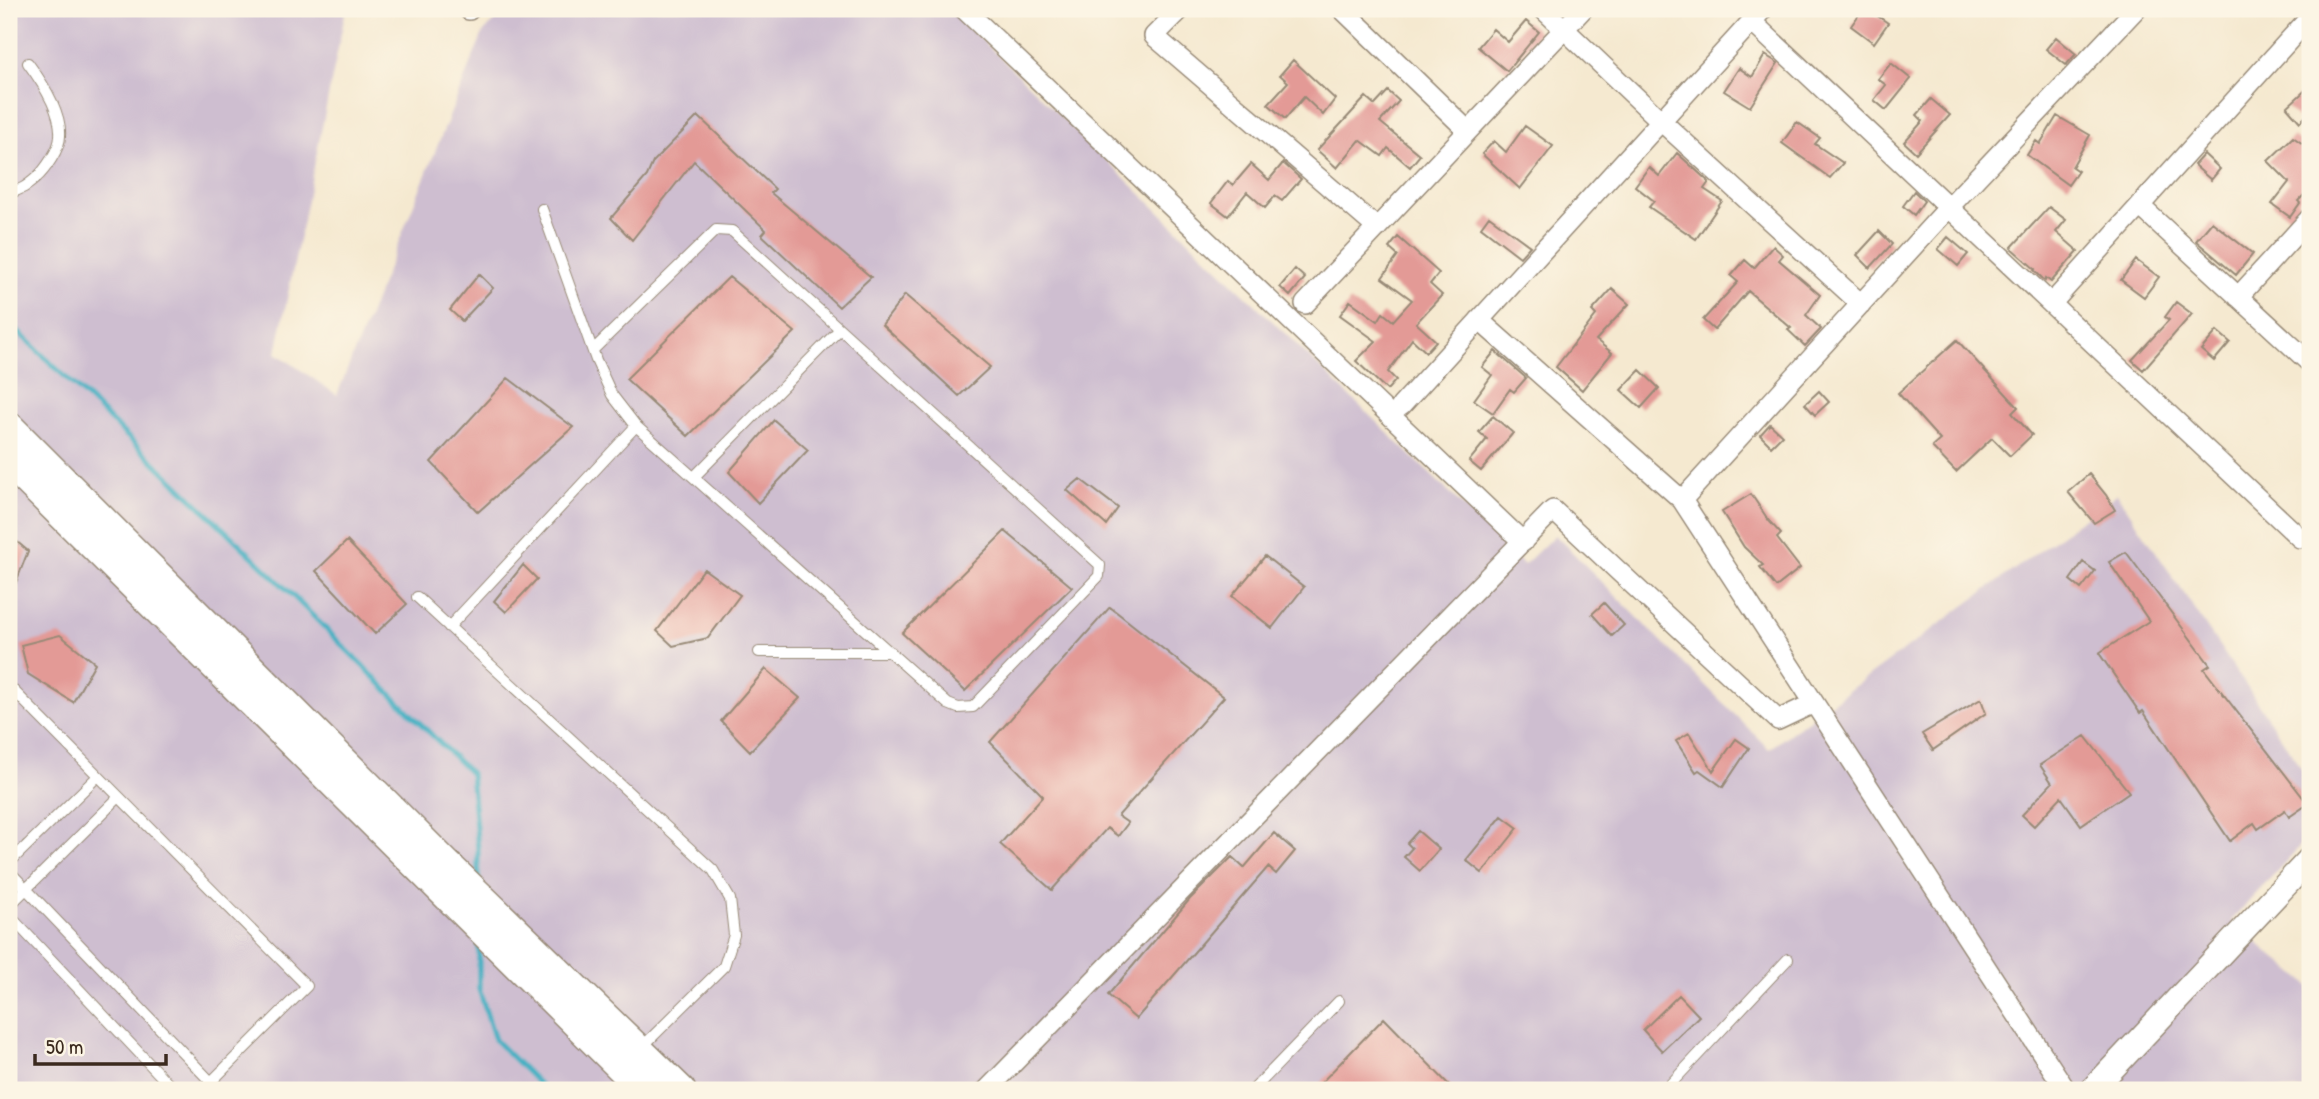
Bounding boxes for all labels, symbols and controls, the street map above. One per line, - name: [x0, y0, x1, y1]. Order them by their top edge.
- scale bar: [35, 1022, 166, 1066]
- text: 50 m: [46, 1032, 83, 1061]

